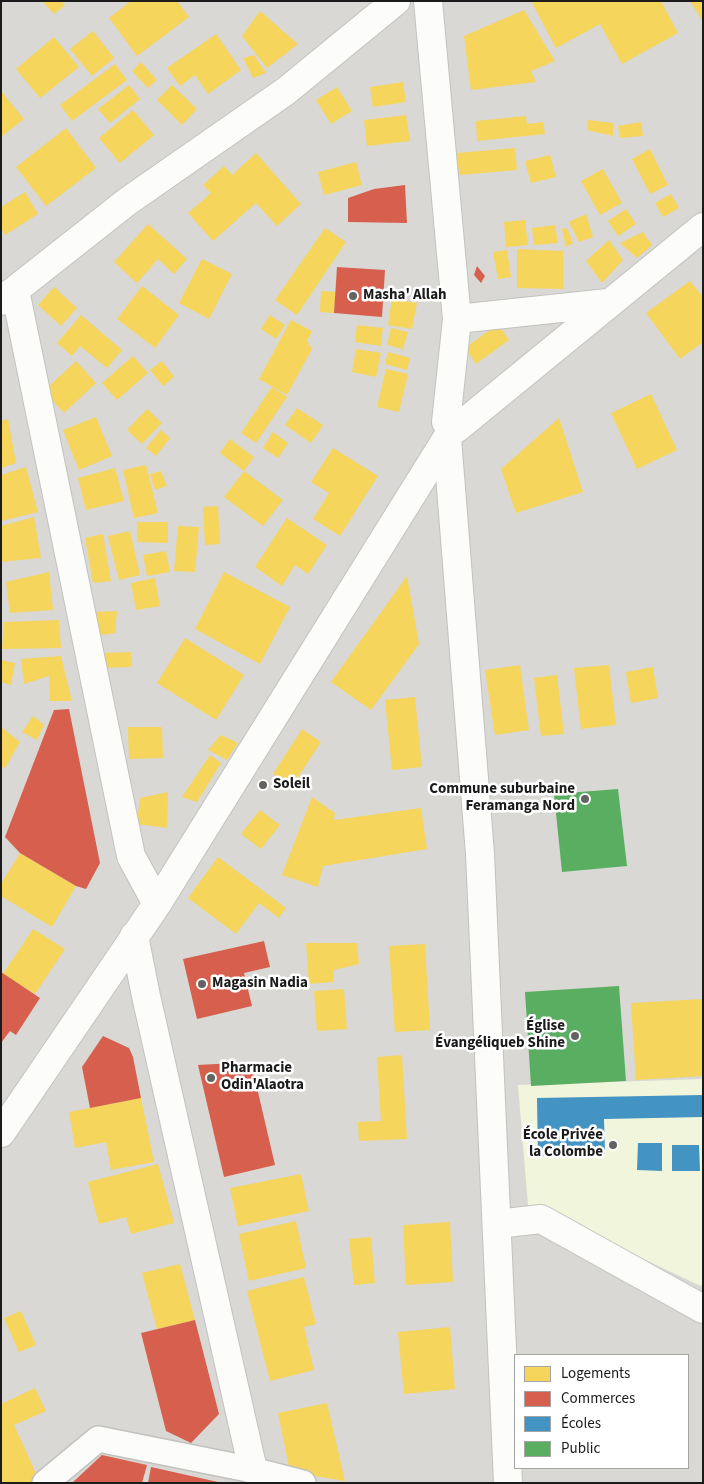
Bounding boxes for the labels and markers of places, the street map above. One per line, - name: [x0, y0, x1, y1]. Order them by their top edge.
- place label: Masha' Allah: [363, 287, 447, 305]
- marker: Masha' Allah: [347, 290, 359, 302]
- place label: Soleil: [273, 776, 310, 794]
- marker: Soleil: [257, 779, 269, 791]
- place label: Commune suburbaine Feramanga Nord: [429, 781, 575, 816]
- marker: Commune suburbaine Feramanga Nord: [579, 793, 591, 805]
- place label: Magasin Nadia: [212, 975, 308, 993]
- marker: Magasin Nadia: [196, 978, 208, 990]
- place label: Église Évangéliqueb Shine: [435, 1018, 565, 1053]
- marker: Église Évangéliqueb Shine: [569, 1030, 581, 1042]
- place label: Pharmacie Odin'Alaotra: [221, 1060, 304, 1095]
- marker: Pharmacie Odin'Alaotra: [205, 1072, 217, 1084]
- place label: École Privée la Colombe: [523, 1127, 603, 1162]
- marker: École Privée la Colombe: [607, 1139, 619, 1151]

